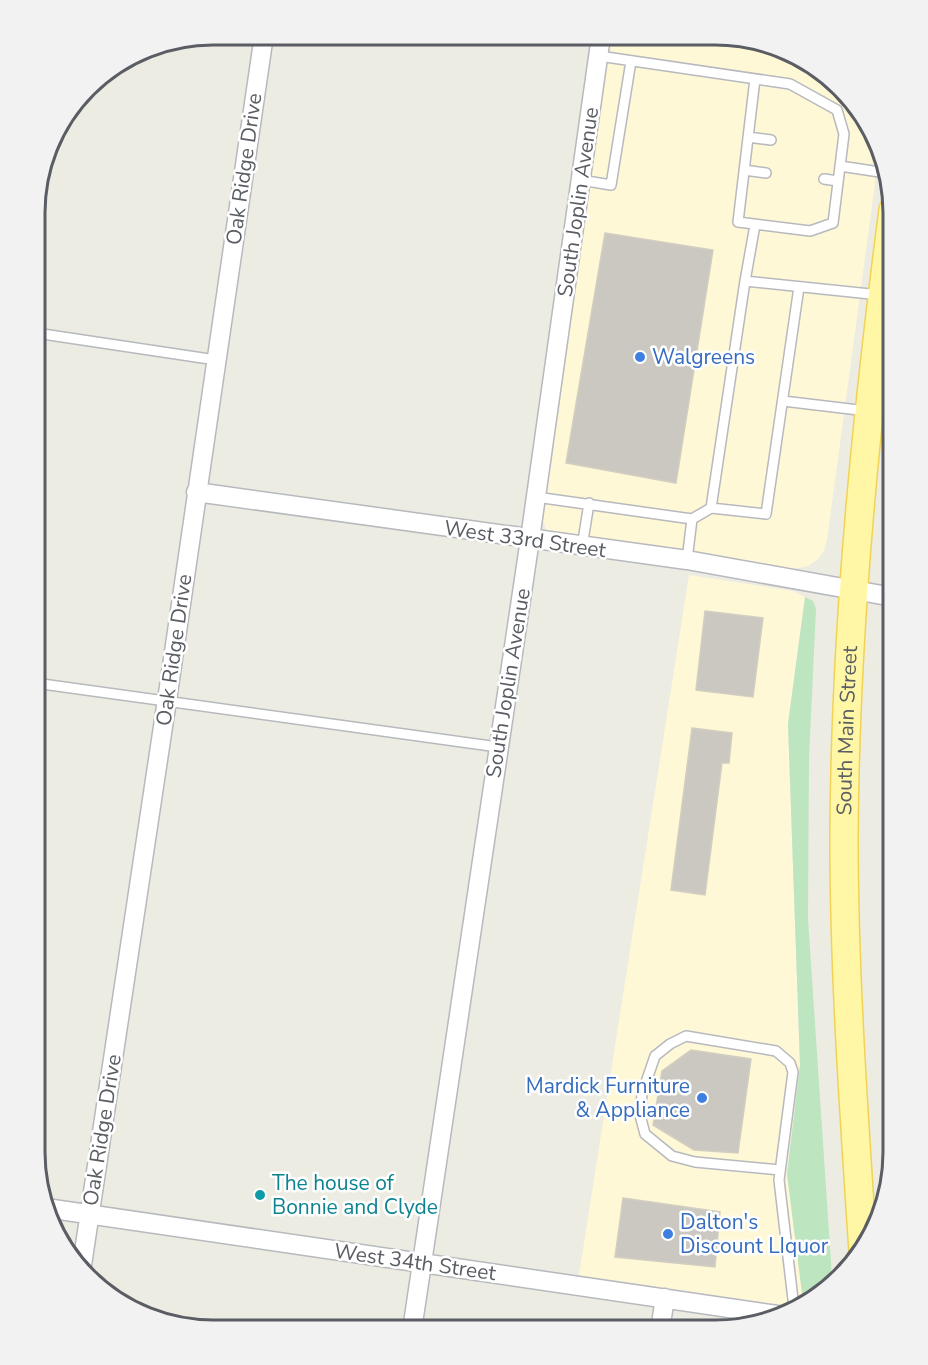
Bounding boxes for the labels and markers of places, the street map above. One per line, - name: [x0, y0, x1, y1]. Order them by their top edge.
- place label: Walgreens: [652, 343, 755, 371]
- marker: Walgreens: [633, 350, 647, 364]
- place label: Mardick Furniture & Appliance: [526, 1072, 690, 1124]
- marker: Mardick Furniture & Appliance: [695, 1091, 709, 1105]
- place label: The house of Bonnie and Clyde: [272, 1169, 438, 1221]
- marker: The house of Bonnie and Clyde: [253, 1188, 267, 1202]
- place label: Dalton's Discount LIquor: [680, 1208, 829, 1260]
- marker: Dalton's Discount LIquor: [661, 1227, 675, 1241]

